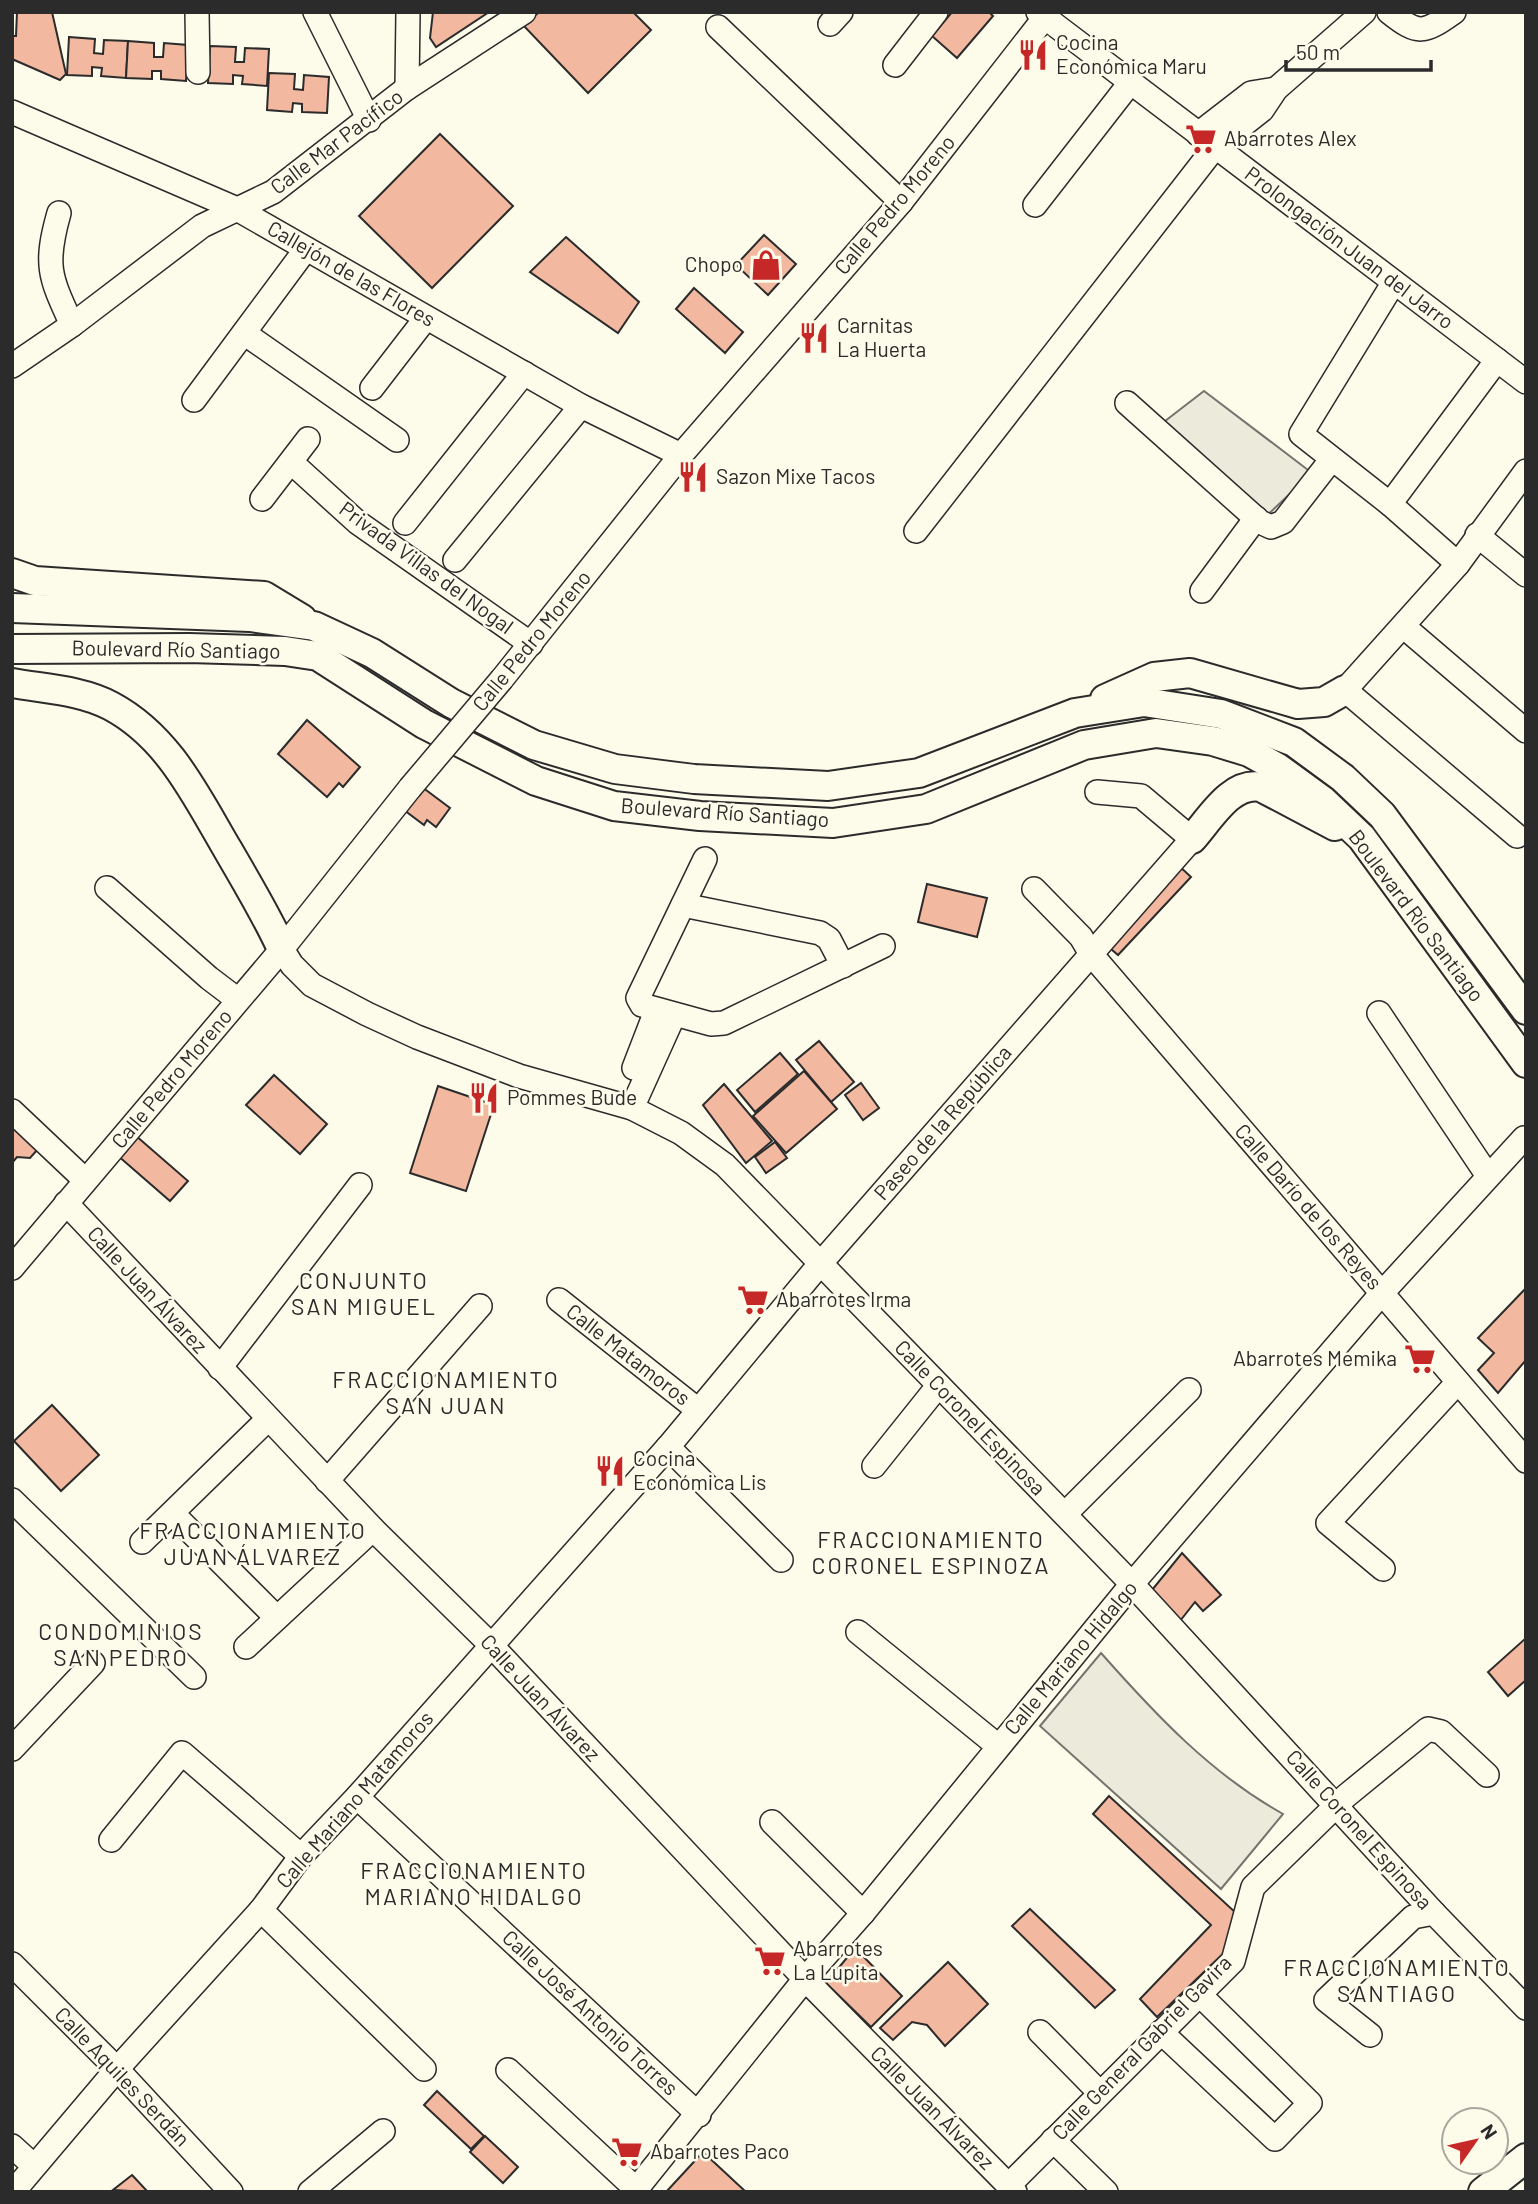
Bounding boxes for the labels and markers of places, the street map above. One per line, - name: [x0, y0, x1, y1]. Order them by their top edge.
- place label: Cocina Económica Maru: [1056, 29, 1207, 78]
- restaurant icon: Cocina Económica Maru: [1016, 38, 1050, 72]
- supermarket icon: Abarrotes Alex: [1184, 122, 1218, 156]
- place label: Abarrotes Alex: [1224, 125, 1357, 150]
- shop icon: Chopo: [749, 248, 783, 282]
- place label: Chopo: [685, 251, 743, 276]
- place label: Carnitas La Huerta: [837, 312, 926, 361]
- restaurant icon: Carnitas La Huerta: [797, 321, 831, 355]
- restaurant icon: Sazon Mixe Tacos: [676, 460, 710, 494]
- place label: Sazon Mixe Tacos: [716, 463, 875, 488]
- restaurant icon: Pommes Bude: [467, 1081, 501, 1115]
- place label: Pommes Bude: [507, 1084, 637, 1109]
- supermarket icon: Abarrotes Irma: [736, 1283, 770, 1317]
- place label: Abarrotes Irma: [776, 1286, 911, 1311]
- supermarket icon: Abarrotes Memika: [1403, 1342, 1437, 1376]
- place label: Abarrotes Memika: [1233, 1345, 1397, 1370]
- place label: Cocina Económica Lis: [633, 1445, 766, 1494]
- restaurant icon: Cocina Económica Lis: [593, 1454, 627, 1488]
- place label: Abarrotes La Lupita: [793, 1935, 883, 1984]
- supermarket icon: Abarrotes La Lupita: [753, 1944, 787, 1978]
- supermarket icon: Abarrotes Paco: [610, 2135, 644, 2169]
- place label: Abarrotes Paco: [650, 2138, 789, 2163]

